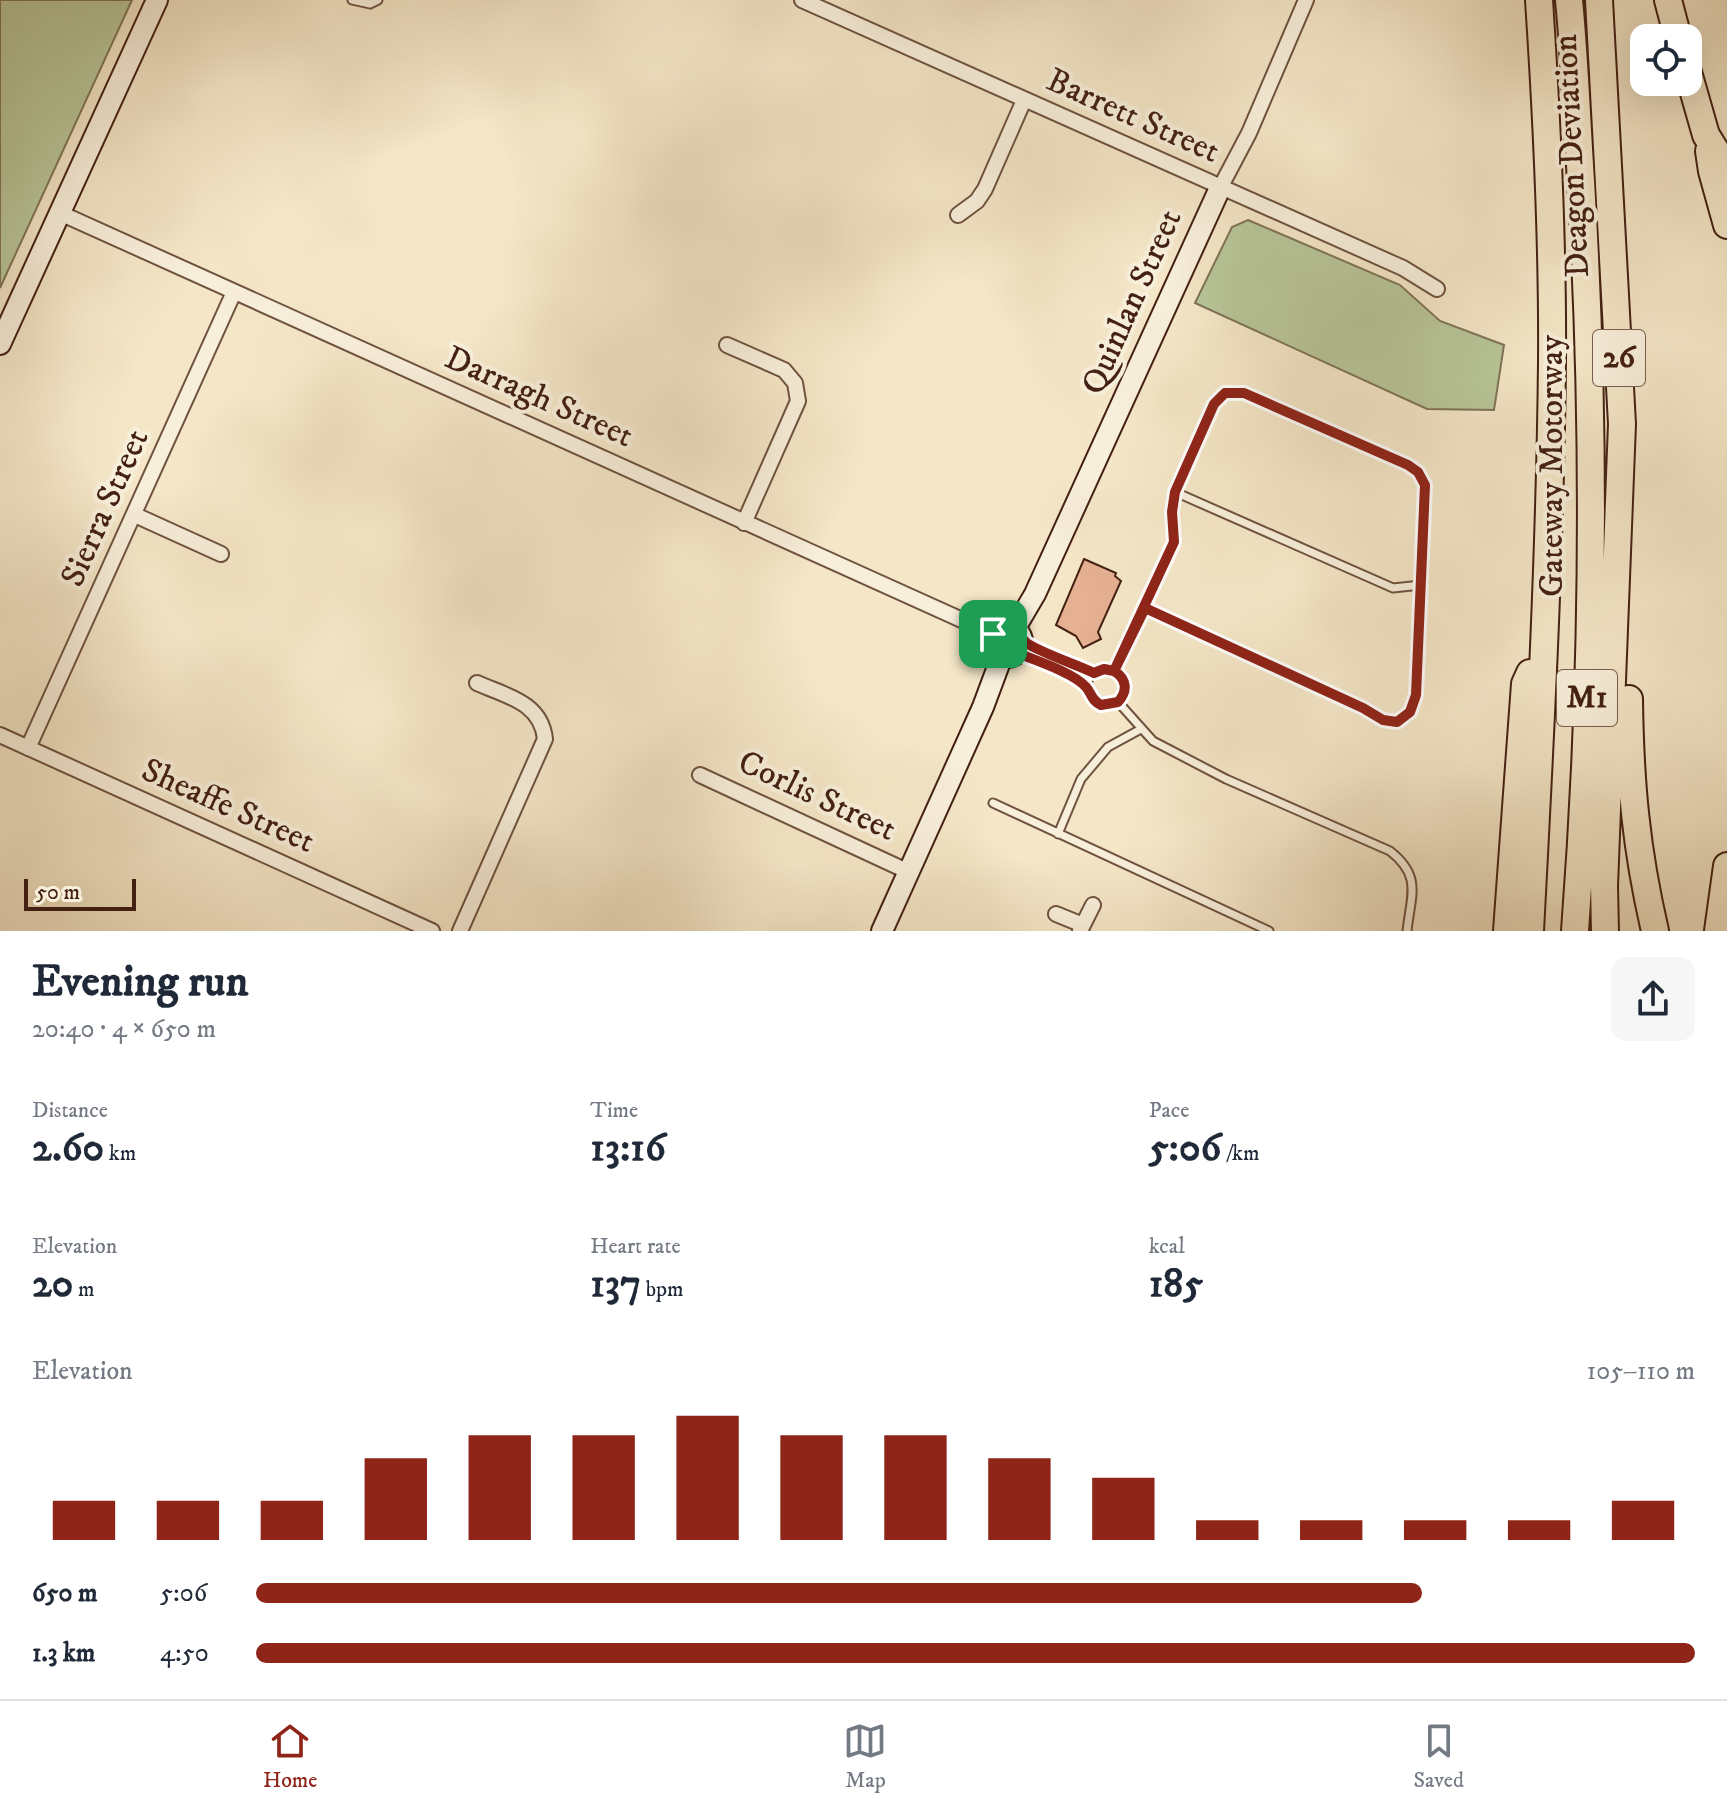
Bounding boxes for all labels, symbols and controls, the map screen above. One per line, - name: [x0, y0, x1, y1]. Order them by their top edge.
- map controls: [1630, 24, 1702, 96]
- button: locate: [1630, 24, 1702, 96]
- street label: Deagon Deviation: [1545, 33, 1599, 279]
- street label: Barrett Street: [1040, 59, 1226, 173]
- street label: Quinlan Street: [1072, 203, 1192, 401]
- road number: 26: [1593, 330, 1645, 386]
- street label: Gateway Motorway: [1531, 334, 1573, 597]
- street label: Darragh Street: [438, 337, 640, 457]
- street label: Sierra Street: [52, 423, 158, 593]
- pin: [959, 600, 1027, 668]
- icon: arrive: [971, 612, 1015, 656]
- road number: M1: [1557, 670, 1617, 726]
- street label: Corlis Street: [731, 741, 903, 851]
- street label: Sheaffe Street: [135, 749, 321, 863]
- scale bar: [24, 875, 136, 911]
- text: 50 m: [36, 879, 80, 906]
- text: Evening run: [32, 955, 249, 1010]
- button: share: [1611, 957, 1695, 1041]
- text: 20:40 · 4 × 650 m: [32, 1013, 216, 1046]
- text: Distance: [32, 1097, 108, 1124]
- text: Time: [590, 1097, 638, 1124]
- text: Pace: [1149, 1097, 1189, 1124]
- text: 2.60: [32, 1124, 104, 1174]
- text: 13:16: [590, 1124, 666, 1174]
- text: 5:06: [1149, 1124, 1221, 1174]
- text: km: [104, 1140, 136, 1167]
- text: /km: [1221, 1140, 1259, 1167]
- text: Elevation: [32, 1233, 117, 1260]
- text: Heart rate: [590, 1233, 681, 1260]
- text: kcal: [1149, 1233, 1185, 1260]
- text: 20: [32, 1260, 73, 1310]
- text: 137: [590, 1260, 641, 1310]
- text: 185: [1149, 1260, 1203, 1310]
- text: m: [73, 1276, 94, 1303]
- text: bpm: [641, 1276, 684, 1303]
- text: Elevation: [32, 1355, 133, 1388]
- text: 105–110 m: [1587, 1355, 1695, 1388]
- text: 650 m: [32, 1577, 98, 1610]
- text: 5:06: [160, 1577, 207, 1610]
- text: 1.3 km: [32, 1637, 95, 1670]
- text: 4:50: [160, 1637, 209, 1670]
- tab: Home: [263, 1719, 317, 1794]
- tab: Map: [843, 1719, 887, 1794]
- tab: Saved: [1413, 1719, 1464, 1794]

